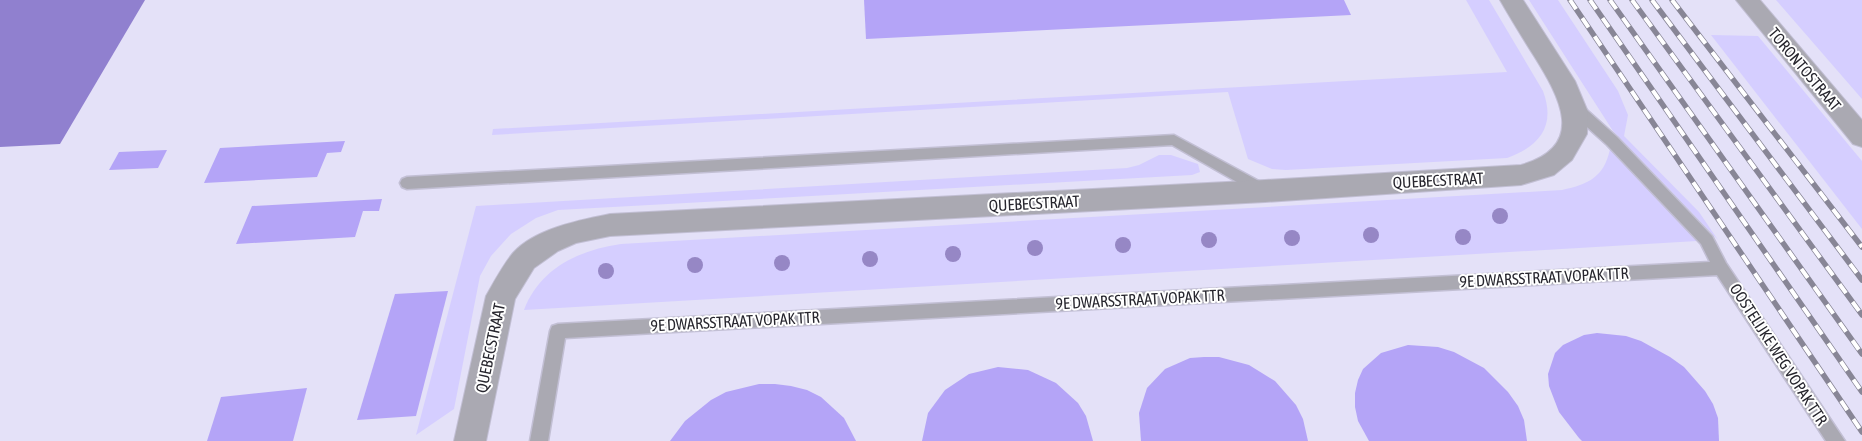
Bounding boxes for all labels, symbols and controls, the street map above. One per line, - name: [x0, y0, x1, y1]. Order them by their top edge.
- street label: TORONTOSTRAAT: [1765, 24, 1845, 114]
- street label: QUEBECSTRAAT: [1392, 169, 1484, 191]
- street label: QUEBECSTRAAT: [988, 192, 1080, 214]
- street label: 9E DWARSSTRAAT VOPAK TTR: [1459, 264, 1629, 290]
- street label: OOSTELIJKE WEG VOPAK TTR: [1727, 280, 1831, 428]
- street label: 9E DWARSSTRAAT VOPAK TTR: [1055, 286, 1225, 312]
- street label: QUEBECSTRAAT: [472, 302, 508, 394]
- street label: 9E DWARSSTRAAT VOPAK TTR: [650, 308, 820, 334]

